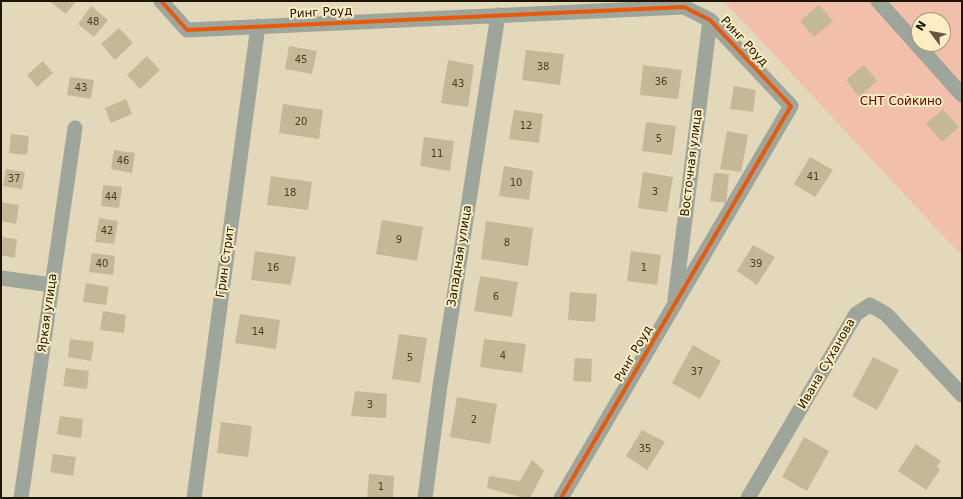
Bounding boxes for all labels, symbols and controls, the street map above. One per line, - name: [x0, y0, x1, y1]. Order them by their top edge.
- street label: Ринг Роуд: [289, 4, 353, 22]
- north arrow: [911, 12, 951, 52]
- street label: Ринг Роуд: [717, 14, 771, 70]
- house number: 48: [87, 16, 99, 28]
- text: N: [913, 19, 929, 33]
- house number: 45: [295, 54, 307, 66]
- house number: 38: [537, 61, 549, 73]
- house number: 36: [655, 76, 667, 88]
- house number: 43: [452, 78, 464, 90]
- house number: 43: [75, 82, 87, 94]
- park label: СНТ Сойкино: [860, 95, 942, 109]
- street label: Восточная улица: [678, 109, 706, 217]
- house number: 20: [295, 116, 307, 128]
- house number: 12: [520, 120, 532, 132]
- house number: 5: [656, 133, 662, 145]
- house number: 11: [431, 148, 443, 160]
- house number: 46: [117, 155, 129, 167]
- house number: 41: [807, 171, 819, 183]
- house number: 37: [8, 173, 20, 185]
- house number: 10: [510, 177, 522, 189]
- house number: 3: [652, 186, 658, 198]
- house number: 18: [284, 187, 296, 199]
- house number: 44: [105, 191, 117, 203]
- street label: Западная улица: [445, 204, 475, 308]
- house number: 42: [101, 225, 113, 237]
- street label: Грин Стрит: [214, 225, 238, 299]
- house number: 9: [396, 234, 402, 246]
- house number: 8: [504, 237, 510, 249]
- house number: 40: [96, 258, 108, 270]
- house number: 39: [750, 258, 762, 270]
- house number: 16: [267, 262, 279, 274]
- house number: 1: [641, 262, 647, 274]
- street label: Яркая улица: [35, 273, 61, 353]
- house number: 6: [493, 291, 499, 303]
- street label: Ивана Суханова: [795, 316, 859, 412]
- street label: Ринг Роуд: [612, 323, 656, 385]
- house number: 14: [252, 326, 264, 338]
- house number: 4: [500, 350, 506, 362]
- house number: 5: [407, 352, 413, 364]
- house number: 37: [691, 366, 703, 378]
- house number: 3: [367, 399, 373, 411]
- house number: 2: [471, 414, 477, 426]
- house number: 35: [639, 443, 651, 455]
- house number: 1: [378, 481, 384, 493]

